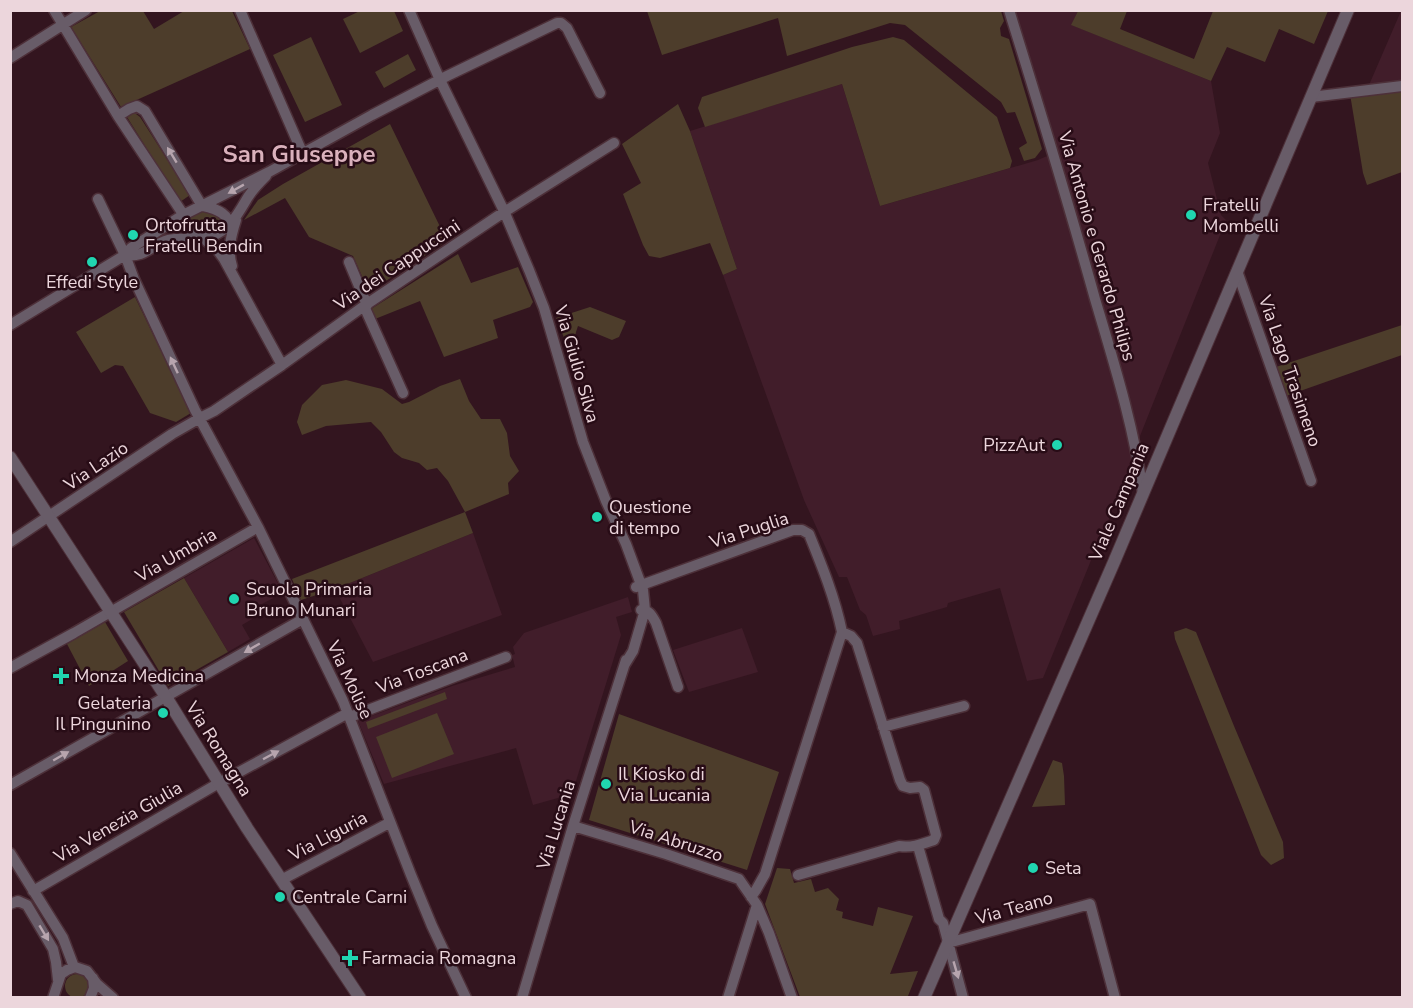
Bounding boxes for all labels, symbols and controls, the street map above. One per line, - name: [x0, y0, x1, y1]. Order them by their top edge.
- street label: Via Antonio e Gerardo Philips: [1052, 127, 1141, 364]
- district label: San Giuseppe: [223, 138, 376, 170]
- one-way arrow: [167, 147, 178, 164]
- one-way arrow: [227, 184, 244, 194]
- place label: Fratelli Mombelli: [1203, 193, 1279, 238]
- marker: Fratelli Mombelli: [1184, 208, 1198, 222]
- place label: Ortofrutta Fratelli Bendin: [145, 213, 263, 258]
- street label: Via dei Cappuccini: [328, 214, 465, 317]
- marker: Ortofrutta Fratelli Bendin: [126, 228, 140, 242]
- marker: Effedi Style: [85, 255, 99, 269]
- place label: Effedi Style: [46, 270, 138, 294]
- street label: Via Lago Trasimeno: [1253, 291, 1327, 450]
- street label: Via Giulio Silva: [548, 301, 605, 426]
- one-way arrow: [170, 357, 179, 374]
- place label: PizzAut: [983, 433, 1046, 457]
- street label: Via Lazio: [58, 436, 133, 497]
- marker: PizzAut: [1050, 438, 1064, 452]
- street label: Viale Campania: [1083, 439, 1155, 566]
- place label: Questione di tempo: [609, 495, 691, 540]
- street label: Via Puglia: [705, 506, 792, 554]
- marker: Questione di tempo: [590, 510, 604, 524]
- street label: Via Umbria: [130, 522, 221, 588]
- place label: Scuola Primaria Bruno Munari: [246, 577, 372, 622]
- marker: Scuola Primaria Bruno Munari: [227, 592, 241, 606]
- street label: Via Molise: [321, 636, 379, 723]
- one-way arrow: [243, 643, 260, 653]
- street label: Via Toscana: [372, 643, 471, 700]
- place label: Monza Medicina: [74, 664, 204, 688]
- marker: Monza Medicina: [52, 667, 70, 685]
- place label: Gelateria Il Pingunino: [55, 691, 151, 736]
- street label: Via Romagna: [180, 696, 258, 801]
- marker: Gelateria Il Pingunino: [156, 706, 170, 720]
- one-way arrow: [262, 750, 279, 760]
- one-way arrow: [53, 752, 70, 762]
- place label: Il Kiosko di Via Lucania: [617, 762, 710, 807]
- street label: Via Venezia Giulia: [49, 775, 187, 869]
- street label: Via Lucania: [531, 777, 581, 874]
- marker: Il Kiosko di Via Lucania: [599, 777, 613, 791]
- street label: Via Liguria: [284, 805, 371, 867]
- street label: Via Abruzzo: [625, 814, 726, 867]
- place label: Seta: [1045, 856, 1081, 880]
- marker: Seta: [1026, 861, 1040, 875]
- place label: Centrale Carni: [292, 885, 407, 909]
- street label: Via Teano: [971, 885, 1056, 931]
- marker: Centrale Carni: [273, 890, 287, 904]
- one-way arrow: [38, 925, 49, 941]
- place label: Farmacia Romagna: [362, 946, 516, 970]
- marker: Farmacia Romagna: [343, 951, 357, 965]
- one-way arrow: [952, 962, 961, 980]

